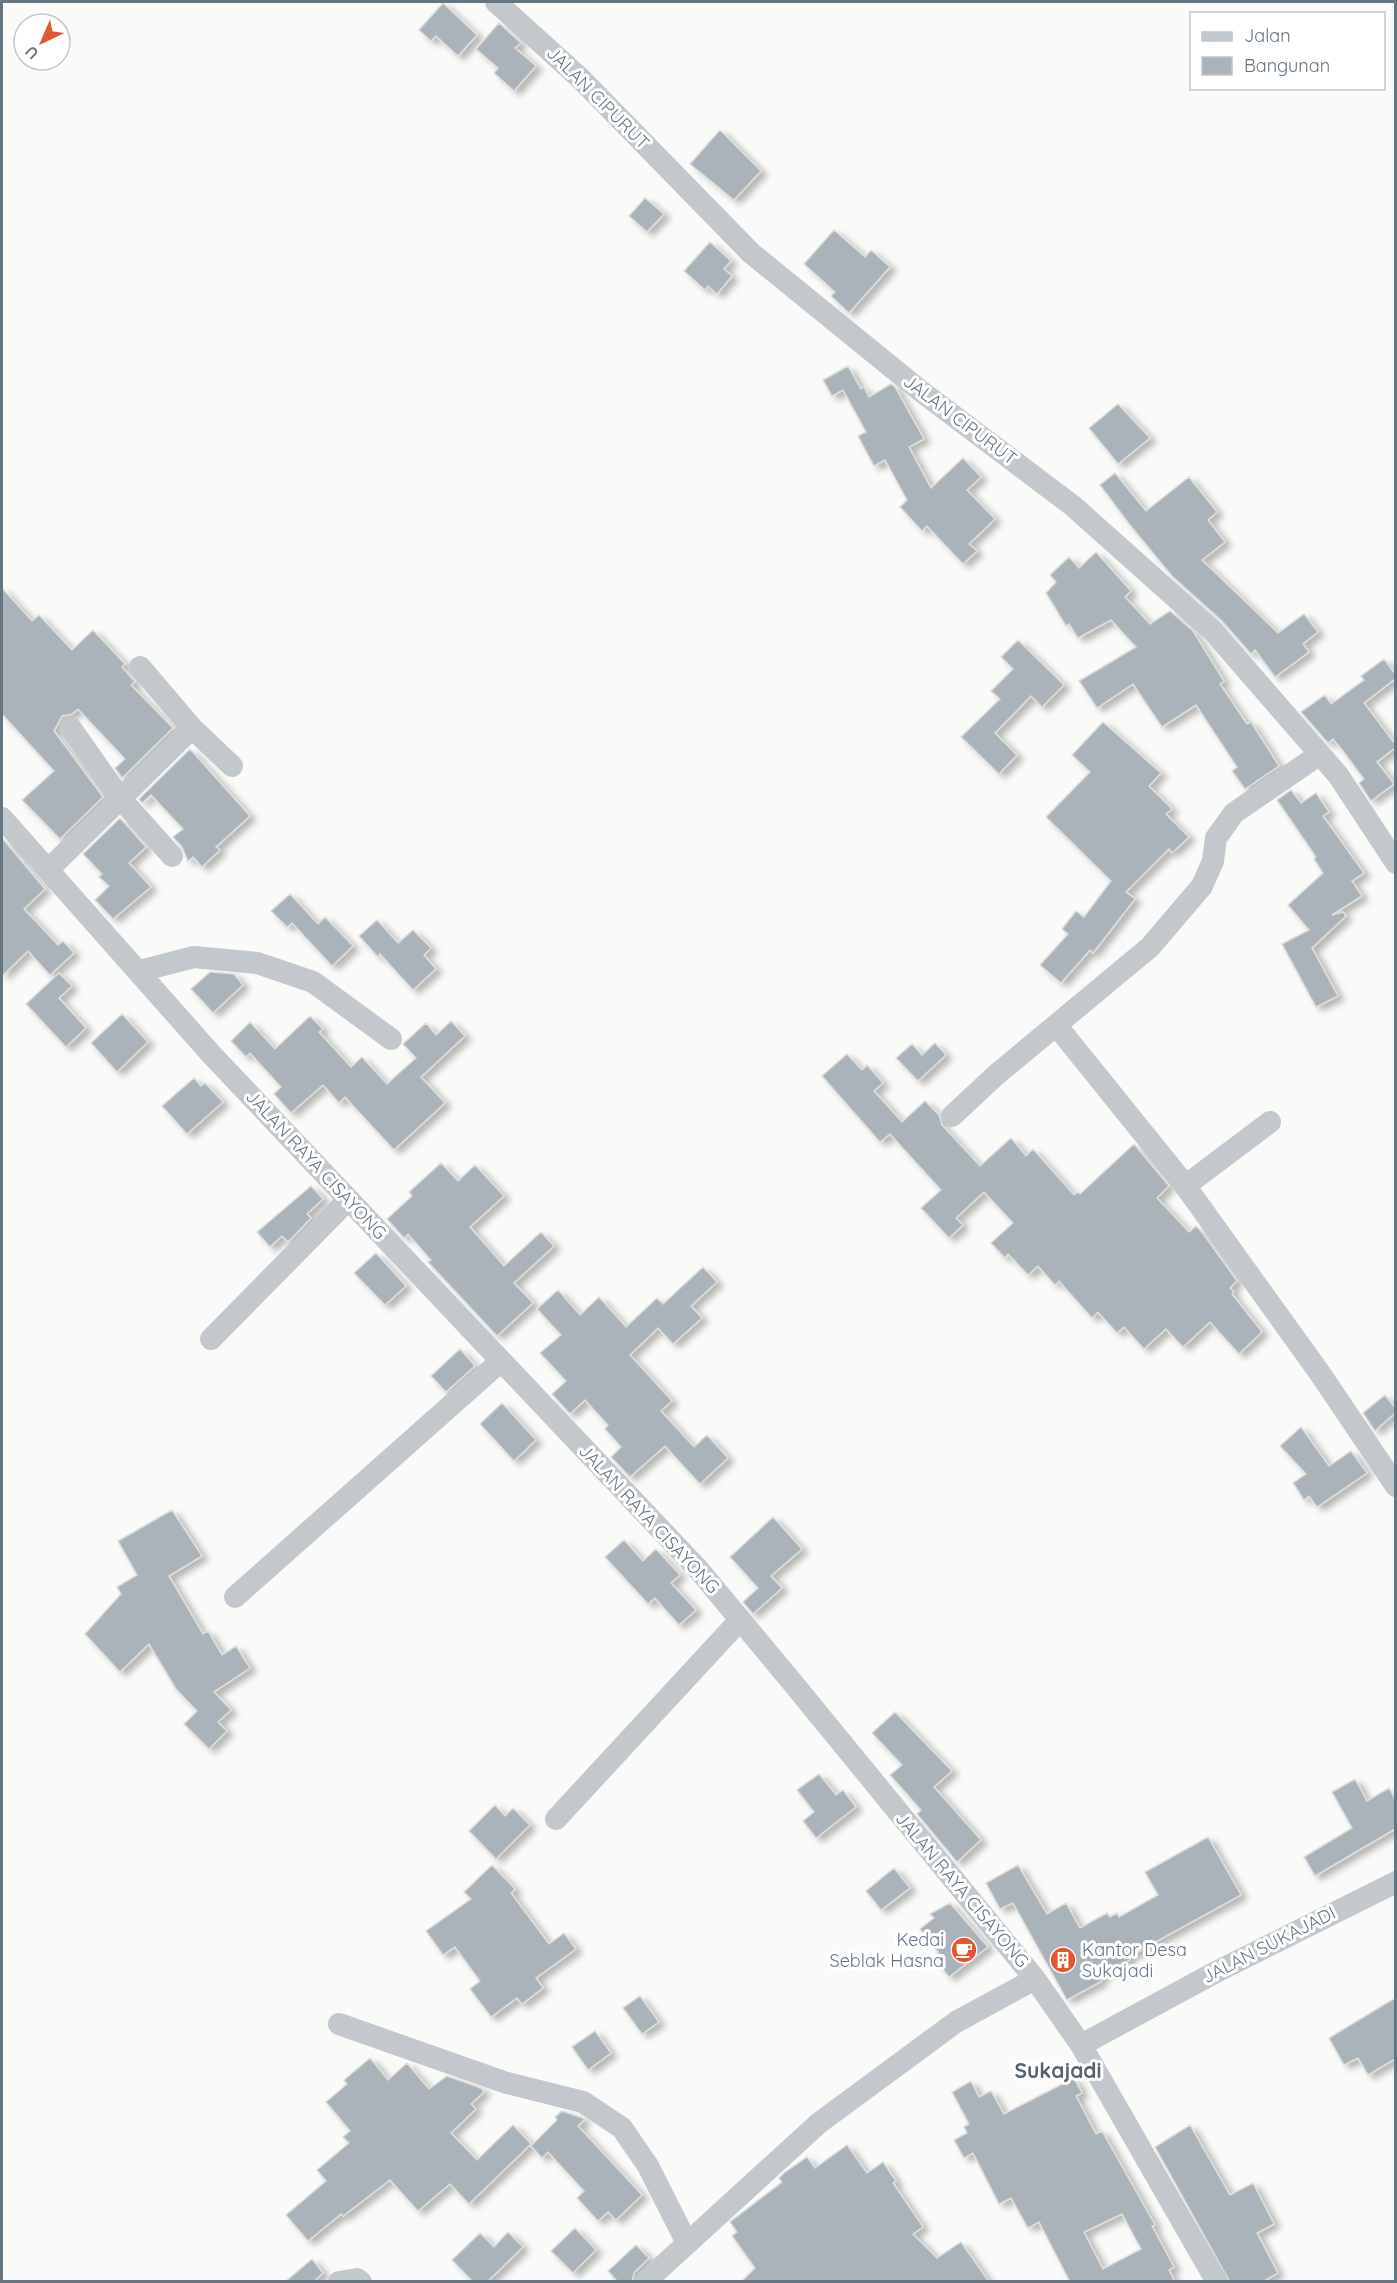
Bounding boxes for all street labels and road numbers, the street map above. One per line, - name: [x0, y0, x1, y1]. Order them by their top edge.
- street label: JALAN CIPURUT: [542, 41, 655, 154]
- street label: JALAN CIPURUT: [899, 369, 1022, 470]
- street label: JALAN RAYA CISAYONG: [241, 1085, 392, 1244]
- street label: JALAN RAYA CISAYONG: [574, 1439, 725, 1598]
- street label: JALAN RAYA CISAYONG: [891, 1807, 1034, 1972]
- street label: JALAN SUKAJADI: [1198, 1901, 1339, 1988]

